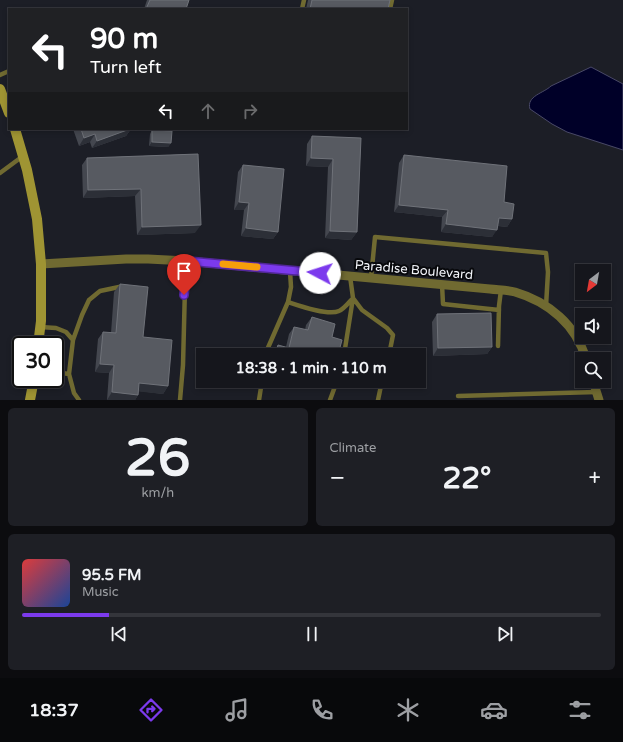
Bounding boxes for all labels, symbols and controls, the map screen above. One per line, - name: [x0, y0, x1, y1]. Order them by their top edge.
- text: 90 m: [90, 22, 158, 56]
- icon: left: [24, 24, 76, 76]
- text: Turn left: [90, 56, 162, 78]
- icon: left: [155, 100, 177, 122]
- icon: ahead: [197, 100, 219, 122]
- icon: right: [239, 100, 261, 122]
- position arrow: [299, 252, 341, 294]
- pin: [167, 254, 201, 295]
- street label: Paradise Boulevard: [354, 257, 474, 283]
- icon: arrive: [173, 260, 195, 282]
- north arrow: [575, 264, 611, 300]
- map controls: [575, 264, 611, 388]
- button: sound: [575, 308, 611, 344]
- speed limit sign: 30: [12, 336, 64, 388]
- button: search: [575, 352, 611, 388]
- text: 18:38 · 1 min · 110 m: [236, 359, 386, 377]
- text: 26: [125, 427, 190, 490]
- text: Climate: [330, 440, 376, 456]
- text: 22°: [442, 460, 491, 497]
- text: −: [330, 465, 345, 491]
- text: +: [589, 465, 601, 491]
- text: km/h: [141, 485, 174, 501]
- text: 95.5 FM: [82, 566, 142, 584]
- text: Music: [82, 584, 119, 600]
- icon: previous: [108, 623, 130, 645]
- icon: pause: [301, 623, 323, 645]
- icon: next: [494, 623, 516, 645]
- icon: directions: [137, 696, 165, 724]
- icon: music: [223, 696, 251, 724]
- icon: phone: [308, 696, 336, 724]
- icon: climate: [394, 696, 422, 724]
- icon: car: [480, 696, 508, 724]
- icon: filters: [566, 696, 594, 724]
- text: 18:37: [29, 699, 79, 721]

